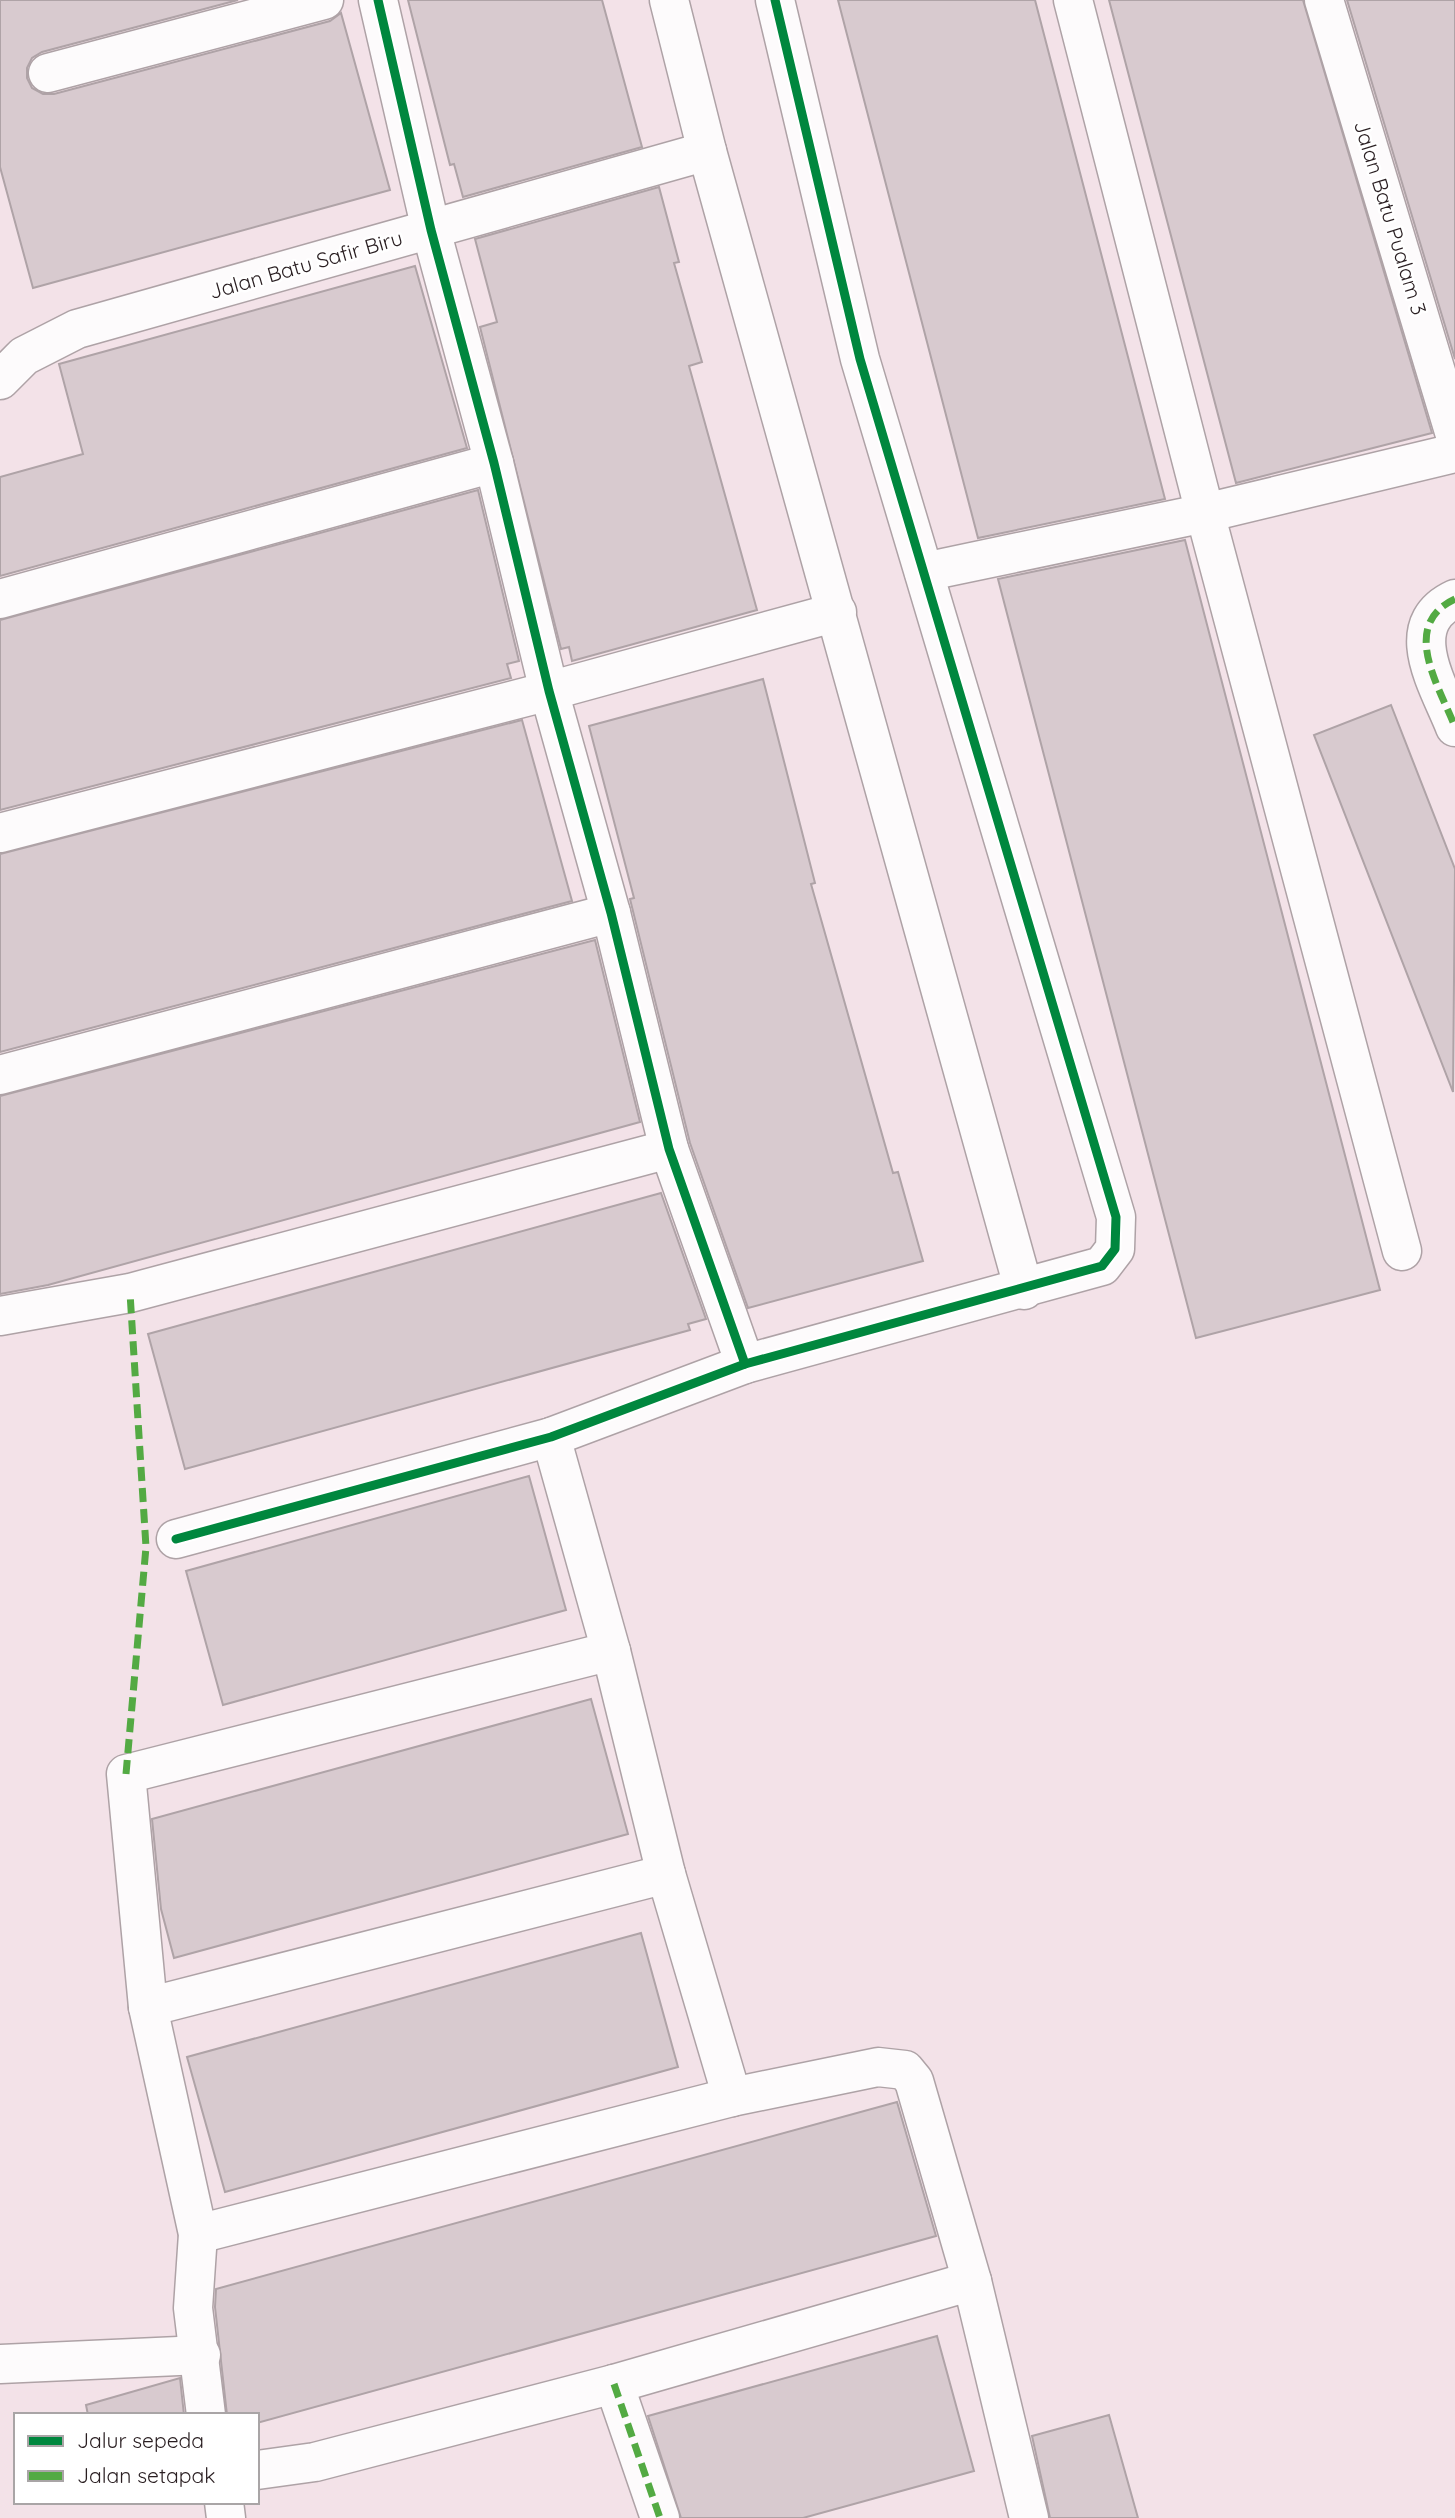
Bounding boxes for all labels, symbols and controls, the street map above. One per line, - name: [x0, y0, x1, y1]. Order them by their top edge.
- street label: Jalan Batu Pualam 3: [1349, 117, 1433, 318]
- street label: Jalan Batu Safir Biru: [206, 224, 405, 304]
- legend: [14, 2413, 259, 2504]
- text: Jalur sepeda: [77, 2427, 204, 2453]
- text: Jalan setapak: [77, 2462, 215, 2488]

